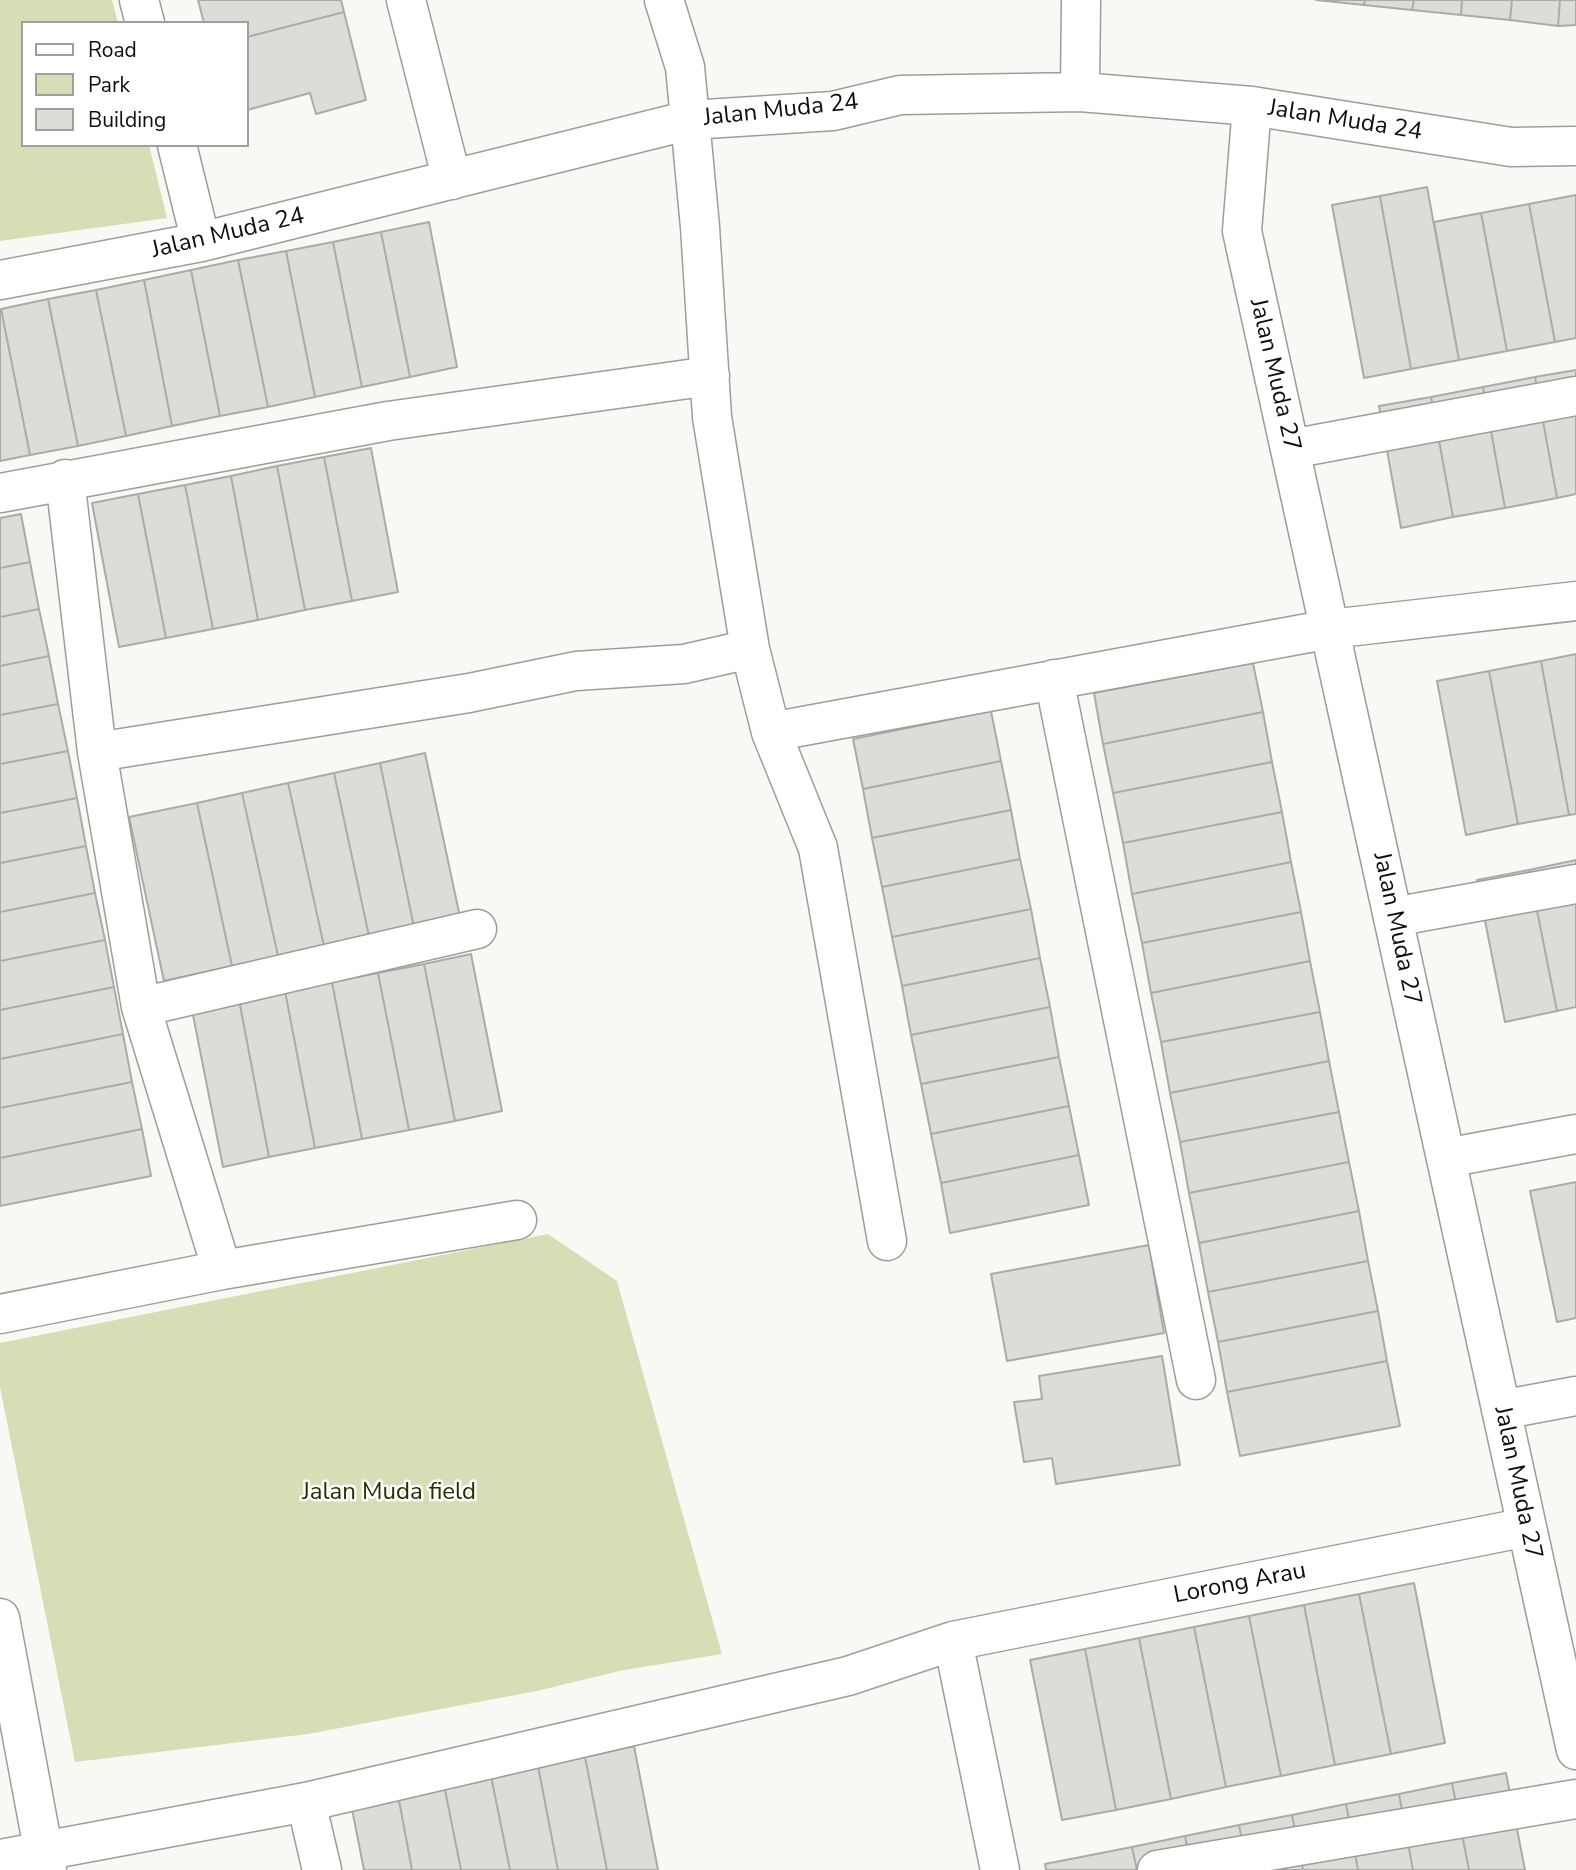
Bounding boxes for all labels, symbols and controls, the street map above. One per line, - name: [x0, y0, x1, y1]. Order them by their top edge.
- legend: [21, 21, 248, 147]
- text: Road: [88, 36, 137, 64]
- text: Park: [88, 71, 130, 99]
- street label: Jalan Muda 24: [702, 89, 860, 133]
- street label: Jalan Muda 24: [1266, 95, 1424, 147]
- text: Building: [88, 106, 166, 134]
- street label: Jalan Muda 24: [149, 202, 307, 266]
- street label: Jalan Muda 27: [1242, 296, 1306, 454]
- street label: Jalan Muda 27: [1366, 850, 1426, 1008]
- street label: Jalan Muda 27: [1487, 1404, 1547, 1562]
- park label: Jalan Muda field: [302, 1479, 476, 1507]
- street label: Lorong Arau: [1171, 1557, 1309, 1611]

